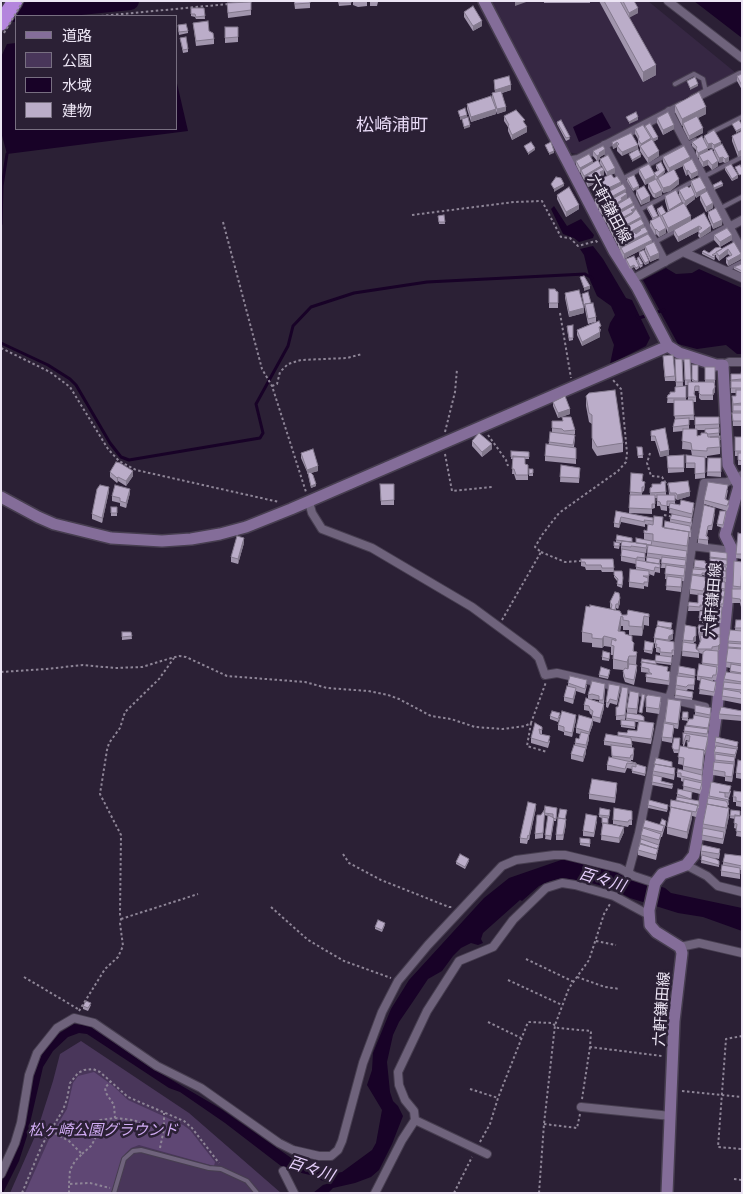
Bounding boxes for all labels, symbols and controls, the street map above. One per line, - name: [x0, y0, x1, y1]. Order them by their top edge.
- legend: [15, 15, 178, 130]
- text: 道路: [62, 28, 92, 44]
- text: 公園: [62, 53, 92, 69]
- text: 水域: [62, 78, 92, 94]
- text: 建物: [62, 103, 92, 119]
- district label: 松崎浦町: [356, 114, 428, 136]
- street label: 六軒鎌田線: [583, 172, 635, 246]
- street label: 六軒鎌田線: [701, 562, 725, 638]
- water label: 百々川: [576, 864, 628, 896]
- street label: 六軒鎌田線: [650, 971, 674, 1047]
- park label: 松ヶ崎公園グラウンド: [28, 1121, 178, 1139]
- water label: 百々川: [285, 1152, 337, 1186]

